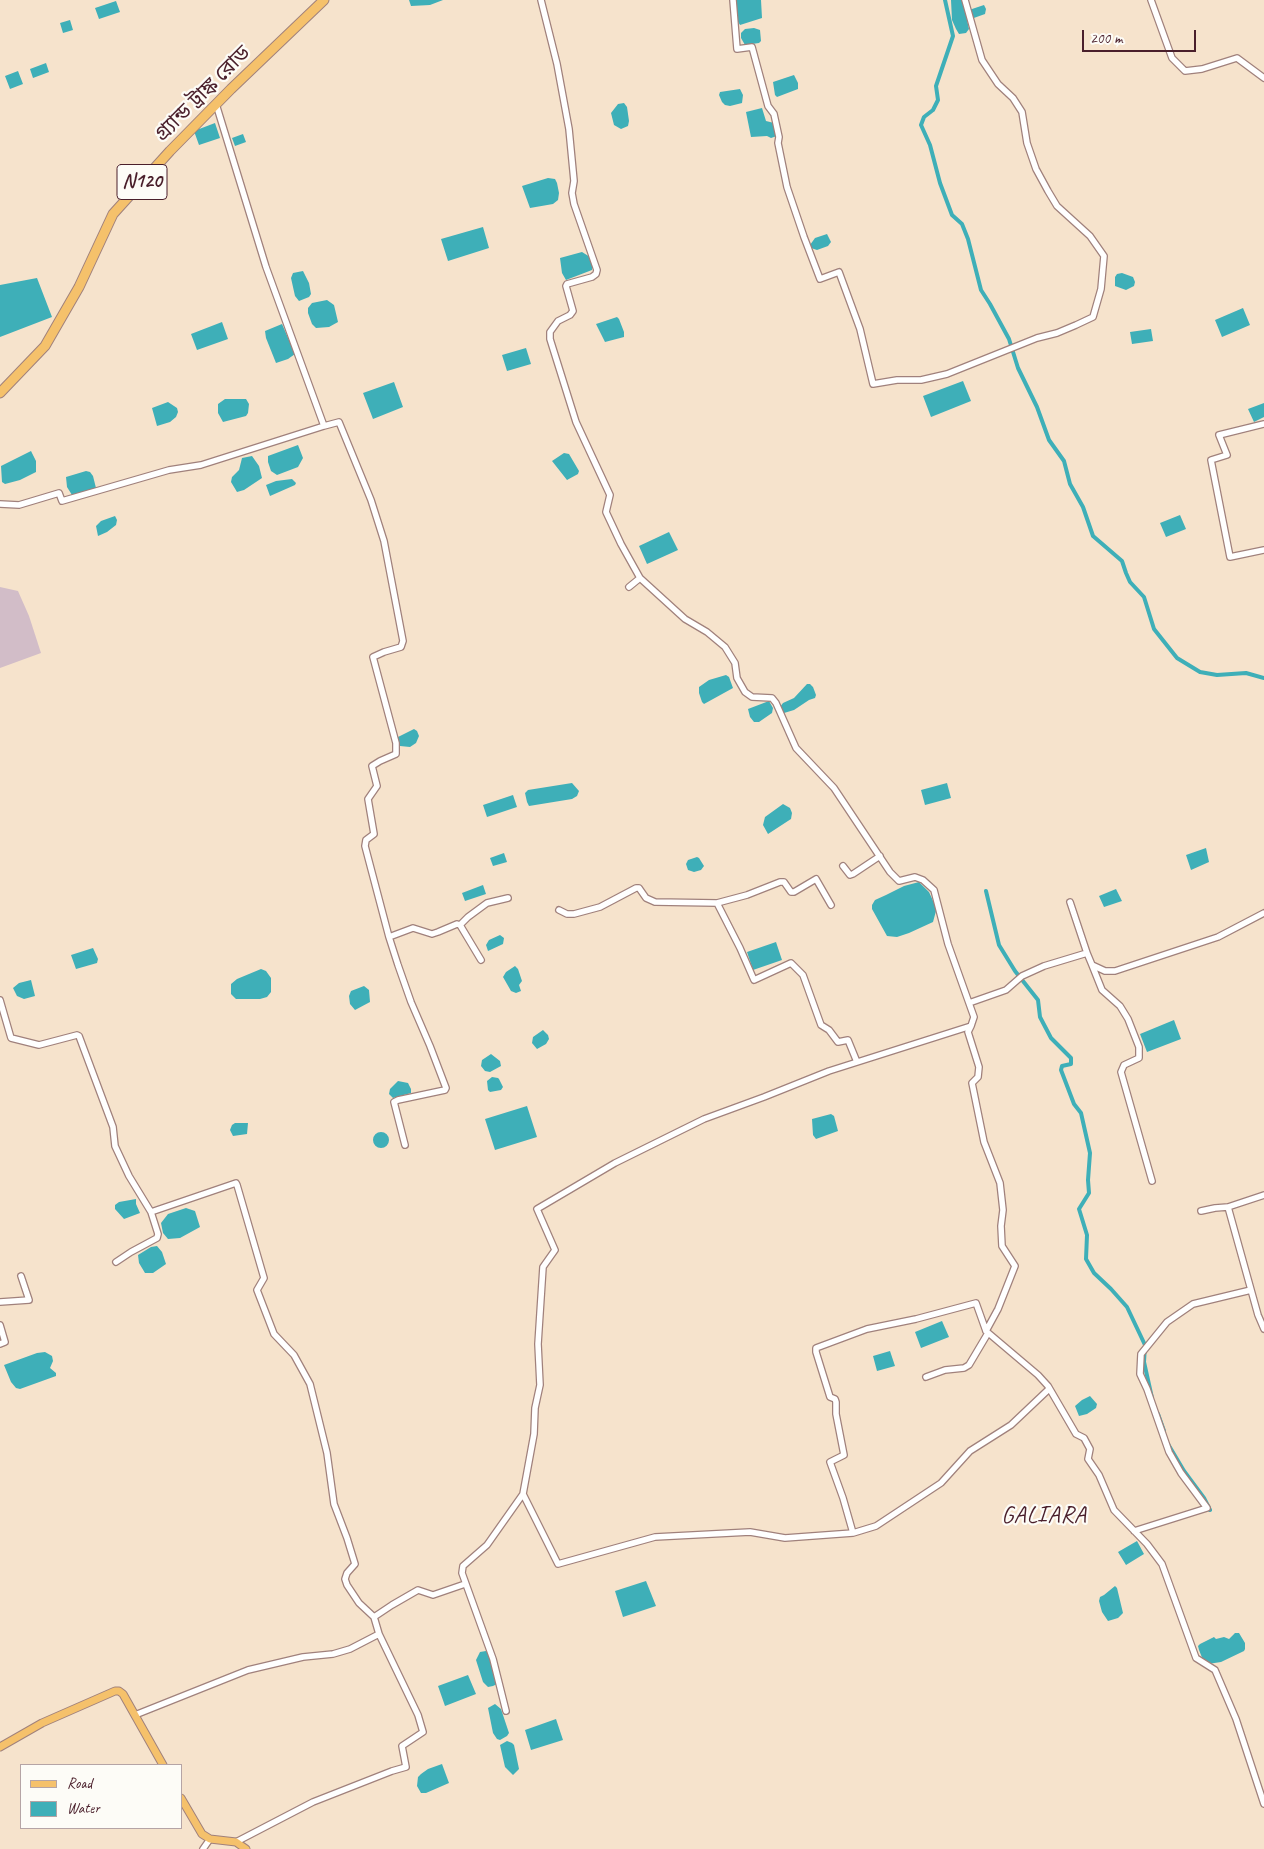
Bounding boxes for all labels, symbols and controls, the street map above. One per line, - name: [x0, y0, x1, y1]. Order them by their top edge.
- scale bar: [1084, 20, 1198, 52]
- text: 200 m: [1090, 29, 1122, 48]
- street label: গ্র্যান্ড ট্রাঙ্ক রোড: [150, 41, 256, 147]
- road number: N120: [117, 164, 167, 200]
- district label: GALIARA: [1001, 1502, 1087, 1530]
- legend: [20, 1764, 182, 1829]
- text: Road: [67, 1774, 92, 1793]
- text: Water: [67, 1799, 100, 1818]

